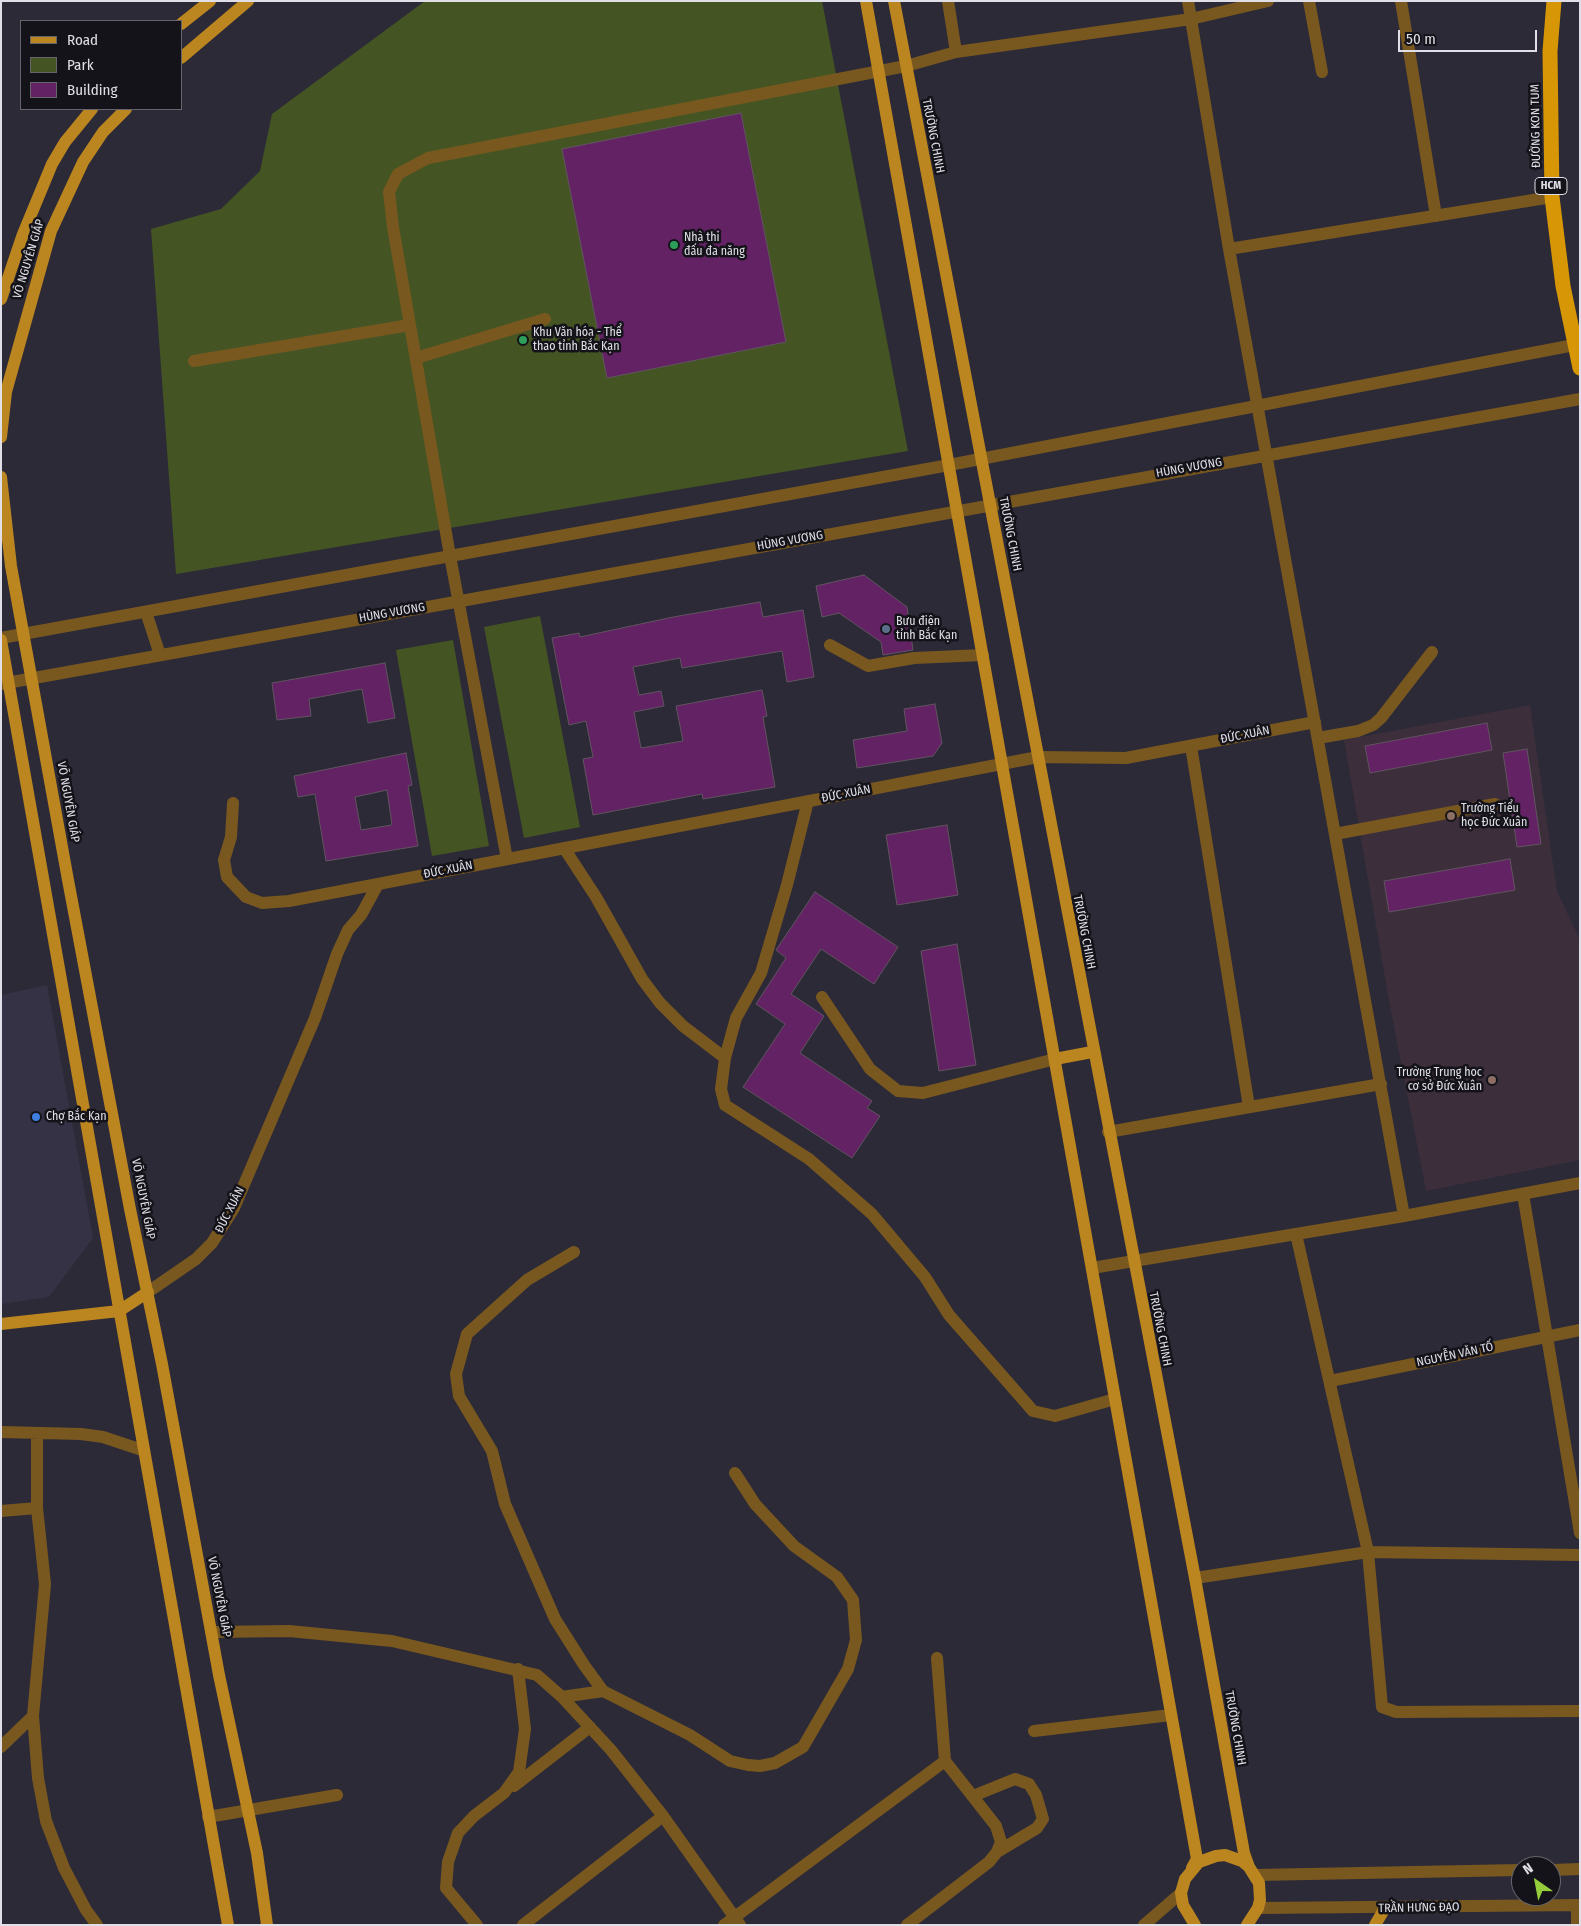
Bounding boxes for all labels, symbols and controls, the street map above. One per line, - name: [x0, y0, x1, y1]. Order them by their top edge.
- legend: [20, 20, 182, 110]
- scale bar: [1401, 20, 1540, 52]
- text: 50 m: [1406, 30, 1436, 48]
- text: Road: [67, 31, 98, 49]
- text: Park: [67, 56, 94, 74]
- text: Building: [67, 81, 118, 99]
- street label: ĐƯỜNG KON TUM: [1528, 84, 1544, 168]
- street label: TRƯỜNG CHINH: [919, 98, 947, 174]
- road number: HCM: [1535, 178, 1567, 195]
- street label: VÕ NGUYÊN GIÁP: [10, 218, 48, 300]
- place label: Nhà thi đấu đa năng: [684, 231, 745, 259]
- marker: Nhà thi đấu đa năng: [668, 239, 680, 251]
- place label: Khu Văn hóa - Thể thao tỉnh Bắc Kạn: [533, 326, 622, 354]
- marker: Khu Văn hóa - Thể thao tỉnh Bắc Kạn: [517, 334, 529, 346]
- street label: HÙNG VƯƠNG: [1155, 455, 1223, 481]
- street label: TRƯỜNG CHINH: [996, 496, 1024, 572]
- street label: HÙNG VƯƠNG: [756, 528, 824, 554]
- street label: HÙNG VƯƠNG: [358, 600, 426, 626]
- place label: Bưu điện tỉnh Bắc Kạn: [896, 615, 957, 643]
- marker: Bưu điện tỉnh Bắc Kạn: [880, 623, 892, 635]
- street label: ĐỨC XUÂN: [1219, 723, 1271, 747]
- street label: VÕ NGUYÊN GIÁP: [54, 760, 82, 844]
- street label: ĐỨC XUÂN: [820, 782, 872, 806]
- place label: Trường Tiểu học Đức Xuân: [1461, 802, 1527, 830]
- marker: Trường Tiểu học Đức Xuân: [1445, 810, 1457, 822]
- street label: ĐỨC XUÂN: [422, 858, 474, 882]
- street label: TRƯỜNG CHINH: [1070, 894, 1098, 970]
- place label: Trường Trung học cơ sở Đức Xuân: [1397, 1066, 1482, 1094]
- marker: Trường Trung học cơ sở Đức Xuân: [1486, 1074, 1498, 1086]
- place label: Chợ Bắc Kạn: [46, 1110, 106, 1124]
- marker: Chợ Bắc Kạn: [30, 1111, 42, 1123]
- street label: VÕ NGUYÊN GIÁP: [128, 1157, 158, 1241]
- street label: ĐỨC XUÂN: [212, 1185, 248, 1235]
- street label: TRƯỜNG CHINH: [1146, 1291, 1174, 1367]
- street label: NGUYỄN VĂN TỐ: [1415, 1340, 1495, 1370]
- street label: VÕ NGUYÊN GIÁP: [204, 1555, 234, 1639]
- street label: TRƯỜNG CHINH: [1221, 1690, 1249, 1766]
- north arrow: [1511, 1856, 1561, 1906]
- text: N: [1520, 1859, 1536, 1878]
- street label: TRẦN HƯNG ĐẠO: [1378, 1900, 1460, 1916]

